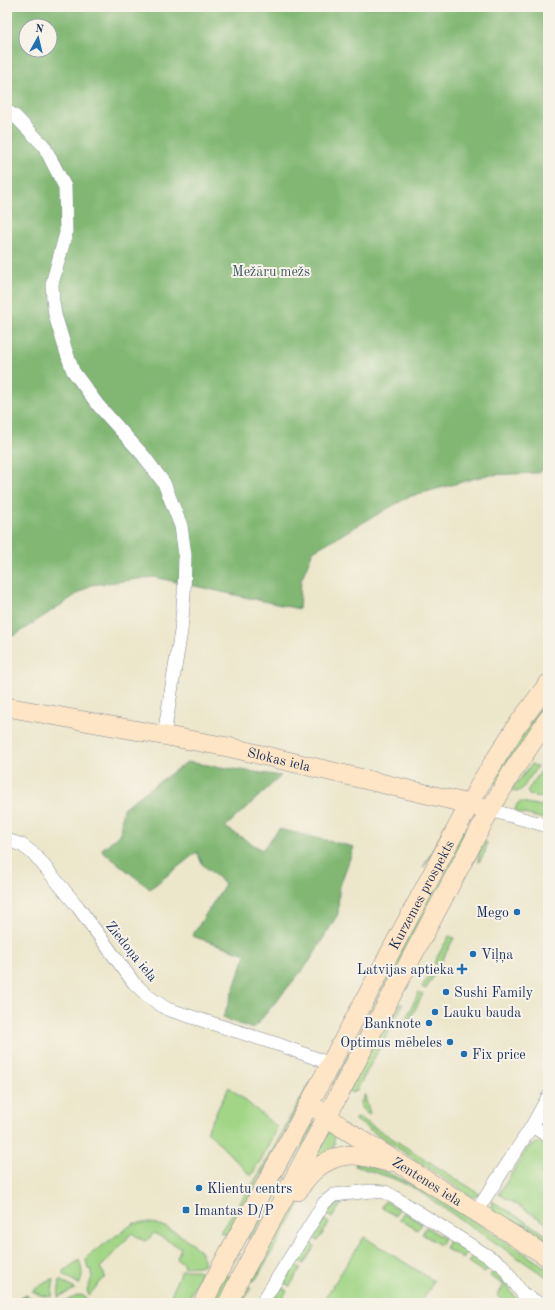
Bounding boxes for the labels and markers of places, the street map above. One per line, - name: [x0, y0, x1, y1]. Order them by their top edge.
- place label: Mego: [476, 906, 509, 920]
- marker: Mego: [512, 907, 522, 917]
- place label: Viļņa: [481, 948, 513, 963]
- marker: Viļņa: [468, 949, 478, 959]
- place label: Latvijas aptieka: [357, 963, 454, 977]
- marker: Latvijas aptieka: [457, 964, 467, 974]
- place label: Sushi Family: [454, 986, 534, 1000]
- marker: Sushi Family: [441, 987, 451, 997]
- place label: Lauku bauda: [443, 1006, 521, 1020]
- marker: Lauku bauda: [430, 1007, 440, 1017]
- place label: Banknote: [364, 1017, 421, 1031]
- marker: Banknote: [424, 1018, 434, 1028]
- place label: Optimus mēbeles: [340, 1036, 442, 1050]
- marker: Optimus mēbeles: [445, 1037, 455, 1047]
- place label: Fix price: [472, 1048, 526, 1062]
- marker: Fix price: [459, 1049, 469, 1059]
- place label: Klientu centrs: [207, 1182, 292, 1196]
- marker: Klientu centrs: [194, 1183, 204, 1193]
- place label: Imantas D/P: [194, 1204, 274, 1218]
- marker: Imantas D/P: [181, 1205, 191, 1215]

